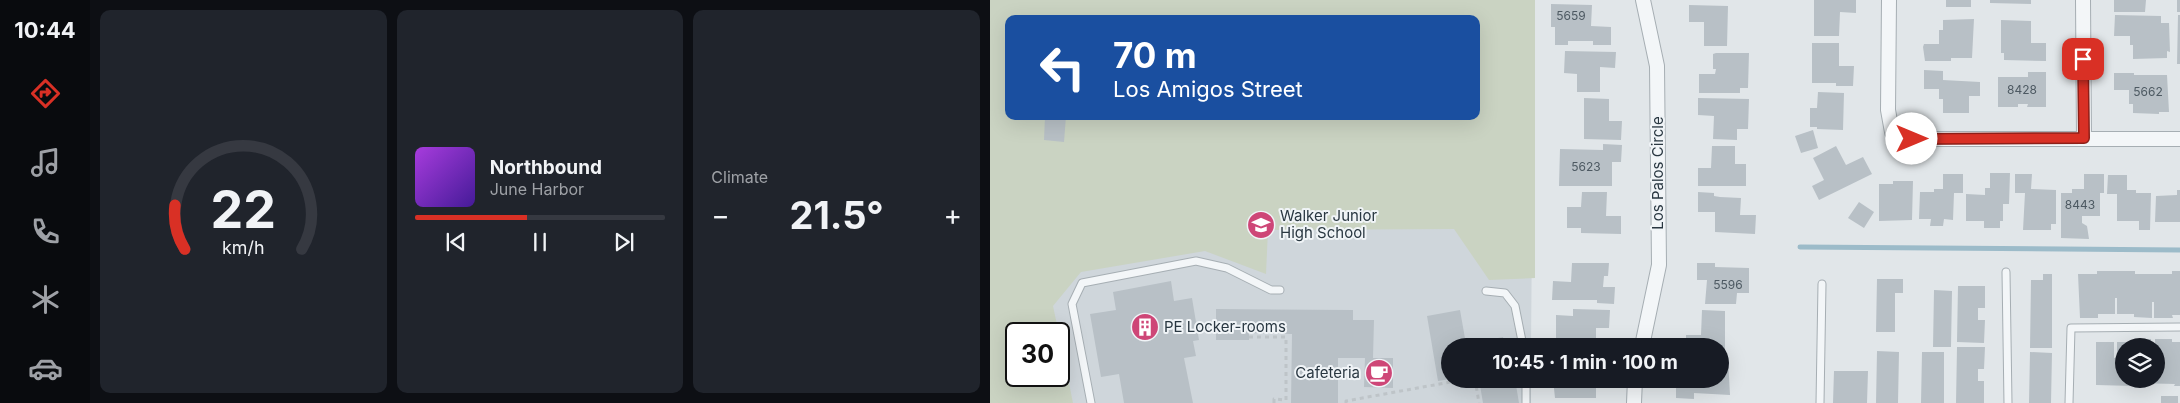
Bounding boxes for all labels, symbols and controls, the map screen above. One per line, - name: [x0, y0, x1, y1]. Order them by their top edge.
- house number: 5659: [1556, 8, 1586, 23]
- text: 10:44: [14, 17, 76, 43]
- text: 70 m: [1113, 34, 1197, 76]
- icon: left: [1030, 35, 1095, 100]
- pin: [2062, 38, 2104, 80]
- icon: arrive: [2069, 45, 2097, 73]
- icon: directions: [28, 76, 63, 111]
- text: Los Amigos Street: [1113, 76, 1303, 102]
- house number: 8428: [2007, 82, 2037, 97]
- house number: 5662: [2133, 84, 2163, 99]
- position arrow: [1885, 112, 1937, 164]
- street label: Los Palos Circle: [1648, 116, 1667, 230]
- icon: music: [28, 145, 63, 180]
- text: Northbound: [490, 156, 602, 179]
- house number: 5623: [1571, 159, 1601, 174]
- text: Climate: [711, 167, 768, 187]
- text: 22: [211, 178, 276, 241]
- text: June Harbor: [490, 179, 584, 199]
- text: 21.5°: [789, 192, 884, 238]
- house number: 8443: [2065, 197, 2095, 212]
- text: −: [711, 198, 730, 232]
- text: +: [943, 198, 962, 232]
- place label: Walker Junior High School: [1280, 206, 1378, 242]
- school or university icon: Walker Junior High School: [1246, 210, 1276, 240]
- icon: phone: [28, 214, 63, 249]
- icon: previous: [442, 228, 470, 256]
- icon: pause: [526, 228, 554, 256]
- icon: next: [610, 228, 638, 256]
- text: km/h: [222, 237, 265, 258]
- house number: 5596: [1713, 277, 1743, 292]
- icon: climate: [28, 282, 63, 317]
- building icon: PE Locker-rooms: [1130, 312, 1160, 342]
- place label: PE Locker-rooms: [1164, 317, 1286, 336]
- speed limit sign: 30: [1005, 322, 1070, 387]
- map controls: [2115, 338, 2165, 388]
- button: layers: [2115, 338, 2165, 388]
- icon: car: [28, 351, 63, 386]
- text: 10:45 · 1 min · 100 m: [1492, 351, 1678, 374]
- cafe icon: Cafeteria: [1364, 358, 1394, 388]
- place label: Cafeteria: [1295, 363, 1360, 382]

